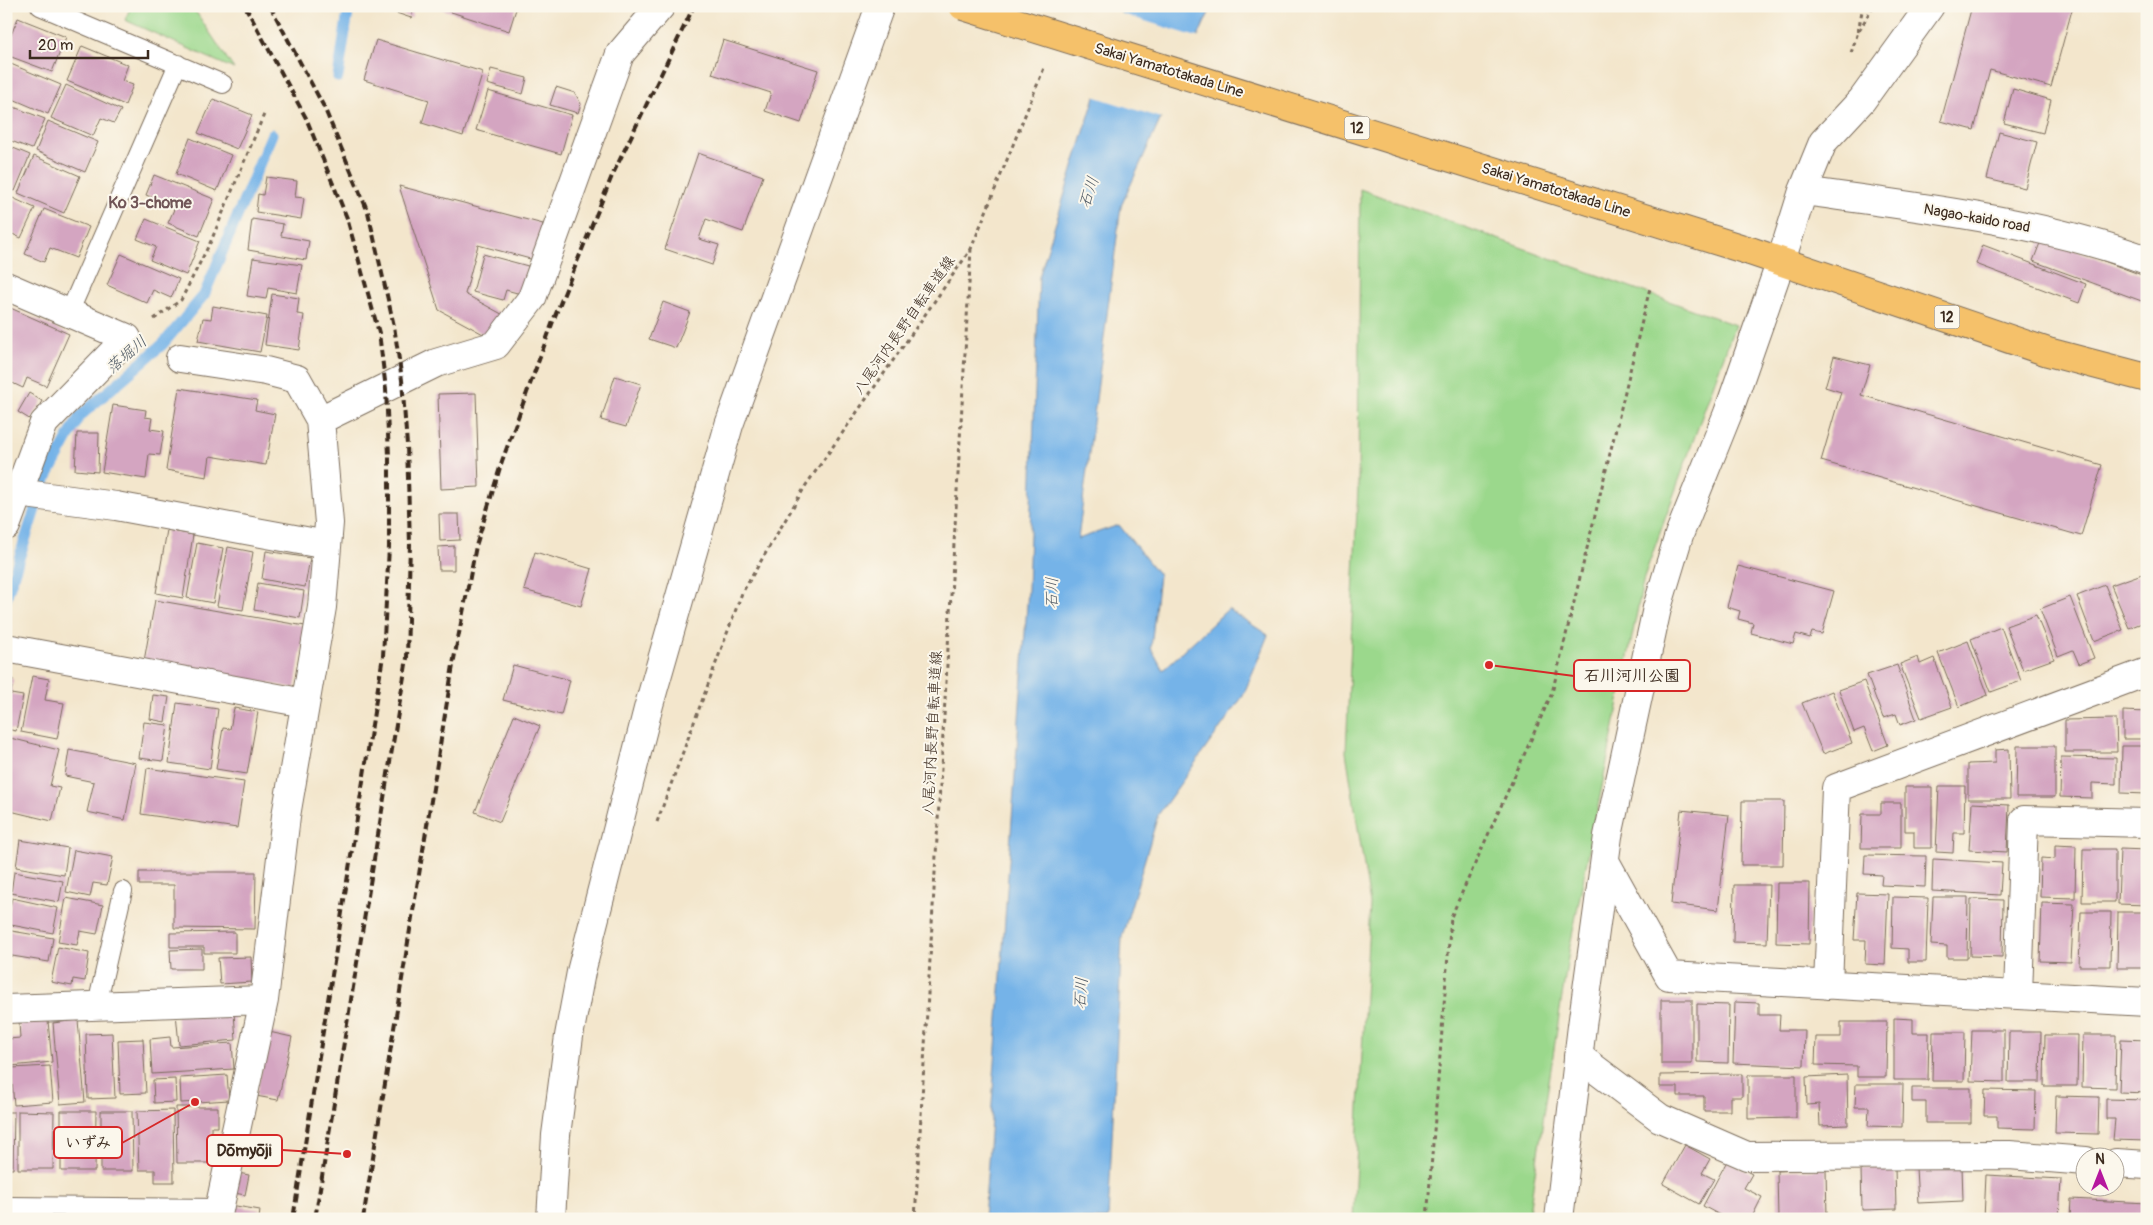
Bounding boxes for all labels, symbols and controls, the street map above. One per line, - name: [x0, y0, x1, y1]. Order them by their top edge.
- scale bar: [30, 28, 148, 60]
- text: 20 m: [38, 36, 73, 55]
- street label: Sakai Yamatotakada Line: [1092, 39, 1246, 102]
- road number: 12: [1344, 116, 1370, 140]
- street label: Sakai Yamatotakada Line: [1479, 159, 1633, 222]
- water label: 石川: [1074, 174, 1103, 211]
- district label: Ko 3-chome: [108, 193, 193, 213]
- street label: Nagao-kaido road: [1922, 200, 2032, 237]
- street label: 八尾河内長野自転車道線: [849, 252, 960, 398]
- road number: 12: [1934, 306, 1960, 328]
- water label: 落堀川: [102, 331, 151, 378]
- water label: 石川: [1042, 577, 1062, 609]
- street label: 八尾河内長野自転車道線: [919, 650, 946, 816]
- callout: 石川河川公園: [1574, 660, 1690, 691]
- text: 石川河川公園: [1584, 666, 1680, 686]
- water label: 石川: [1070, 976, 1092, 1010]
- callout: いずみ: [54, 1127, 122, 1158]
- text: いずみ: [65, 1133, 111, 1153]
- callout: Dōmyōji: [207, 1135, 282, 1166]
- text: Dōmyōji: [216, 1141, 272, 1161]
- north arrow: [2076, 1148, 2126, 1198]
- text: N: [2095, 1151, 2105, 1168]

